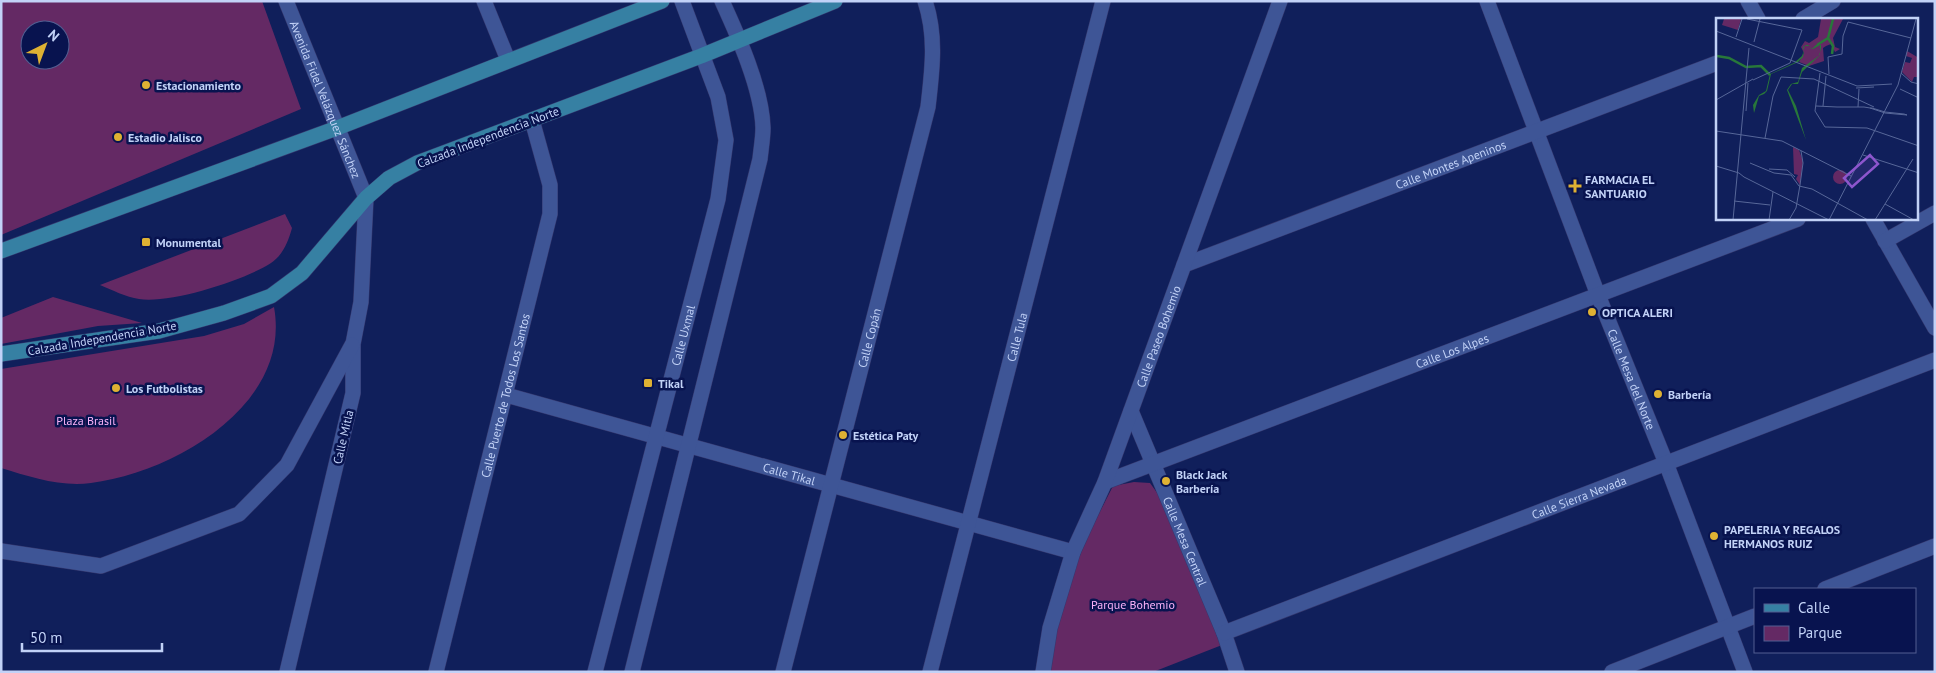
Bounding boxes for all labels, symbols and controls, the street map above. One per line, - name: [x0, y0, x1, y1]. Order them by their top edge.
- street label: Avenida Fidel Velázquez Sánchez: [287, 18, 365, 180]
- inset map: [1716, 18, 1918, 220]
- north arrow: [20, 20, 70, 70]
- text: N: [44, 26, 63, 45]
- place label: Estacionamiento: [156, 78, 241, 93]
- marker: Estacionamiento: [140, 79, 152, 91]
- street label: Calzada Independencia Norte: [415, 103, 561, 171]
- place label: Estadio Jalisco: [128, 130, 202, 145]
- marker: Estadio Jalisco: [112, 131, 124, 143]
- street label: Calle Montes Apeninos: [1393, 136, 1508, 192]
- place label: FARMACIA EL SANTUARIO: [1585, 172, 1655, 201]
- marker: FARMACIA EL SANTUARIO: [1569, 180, 1581, 192]
- place label: Monumental: [156, 235, 221, 250]
- marker: Monumental: [140, 236, 152, 248]
- street label: Calle Paseo Bohemio: [1133, 283, 1183, 389]
- street label: Calle Uxmal: [667, 303, 698, 367]
- place label: OPTICA ALERI: [1602, 305, 1673, 320]
- street label: Calle Copán: [854, 306, 884, 369]
- marker: OPTICA ALERI: [1586, 306, 1598, 318]
- street label: Calle Tula: [1003, 311, 1030, 363]
- street label: Calle Puerto de Todos Los Santos: [477, 312, 532, 479]
- street label: Calzada Independencia Norte: [26, 318, 178, 358]
- street label: Calle Mesa del Norte: [1605, 327, 1659, 432]
- street label: Calle Los Alpes: [1413, 330, 1491, 371]
- place label: Tikal: [658, 376, 684, 391]
- marker: Tikal: [642, 377, 654, 389]
- place label: Los Futbolistas: [126, 381, 203, 396]
- marker: Los Futbolistas: [110, 382, 122, 394]
- place label: Barbería: [1668, 387, 1711, 402]
- marker: Barbería: [1652, 388, 1664, 400]
- street label: Calle Mitla: [329, 408, 357, 466]
- park label: Plaza Brasil: [56, 413, 116, 428]
- place label: Estética Paty: [853, 428, 919, 443]
- marker: Estética Paty: [837, 429, 849, 441]
- street label: Calle Tikal: [761, 459, 818, 488]
- place label: Black Jack Barbería: [1176, 467, 1227, 496]
- street label: Calle Sierra Nevada: [1529, 472, 1628, 522]
- marker: Black Jack Barbería: [1160, 475, 1172, 487]
- street label: Calle Mesa Central: [1160, 494, 1211, 588]
- place label: PAPELERIA Y REGALOS HERMANOS RUIZ: [1724, 522, 1840, 551]
- marker: PAPELERIA Y REGALOS HERMANOS RUIZ: [1708, 530, 1720, 542]
- legend: [1754, 588, 1916, 653]
- park label: Parque Bohemio: [1091, 597, 1175, 612]
- text: Calle: [1798, 598, 1830, 617]
- scale bar: [22, 620, 162, 652]
- text: Parque: [1798, 623, 1842, 642]
- text: 50 m: [30, 628, 63, 647]

